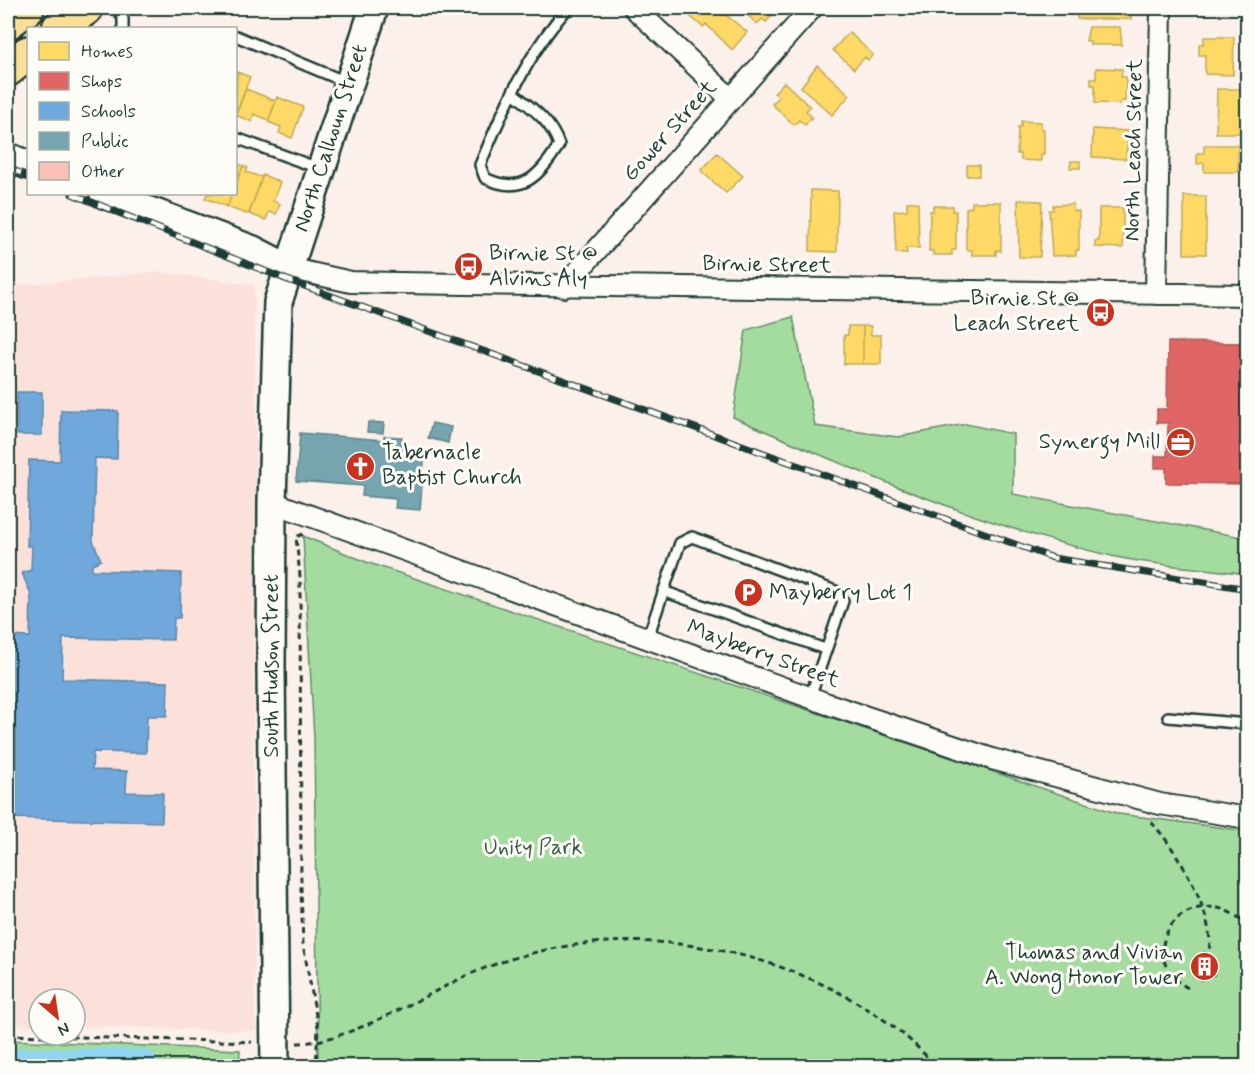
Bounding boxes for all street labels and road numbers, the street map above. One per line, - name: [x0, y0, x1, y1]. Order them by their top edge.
- street label: North Calhoun Street: [287, 41, 375, 235]
- street label: North Leach Street: [1118, 58, 1150, 242]
- street label: Gower Street: [617, 74, 723, 188]
- street label: Birnie Street: [702, 250, 832, 280]
- street label: South Hudson Street: [258, 574, 286, 758]
- street label: Mayberry Street: [683, 613, 843, 695]

